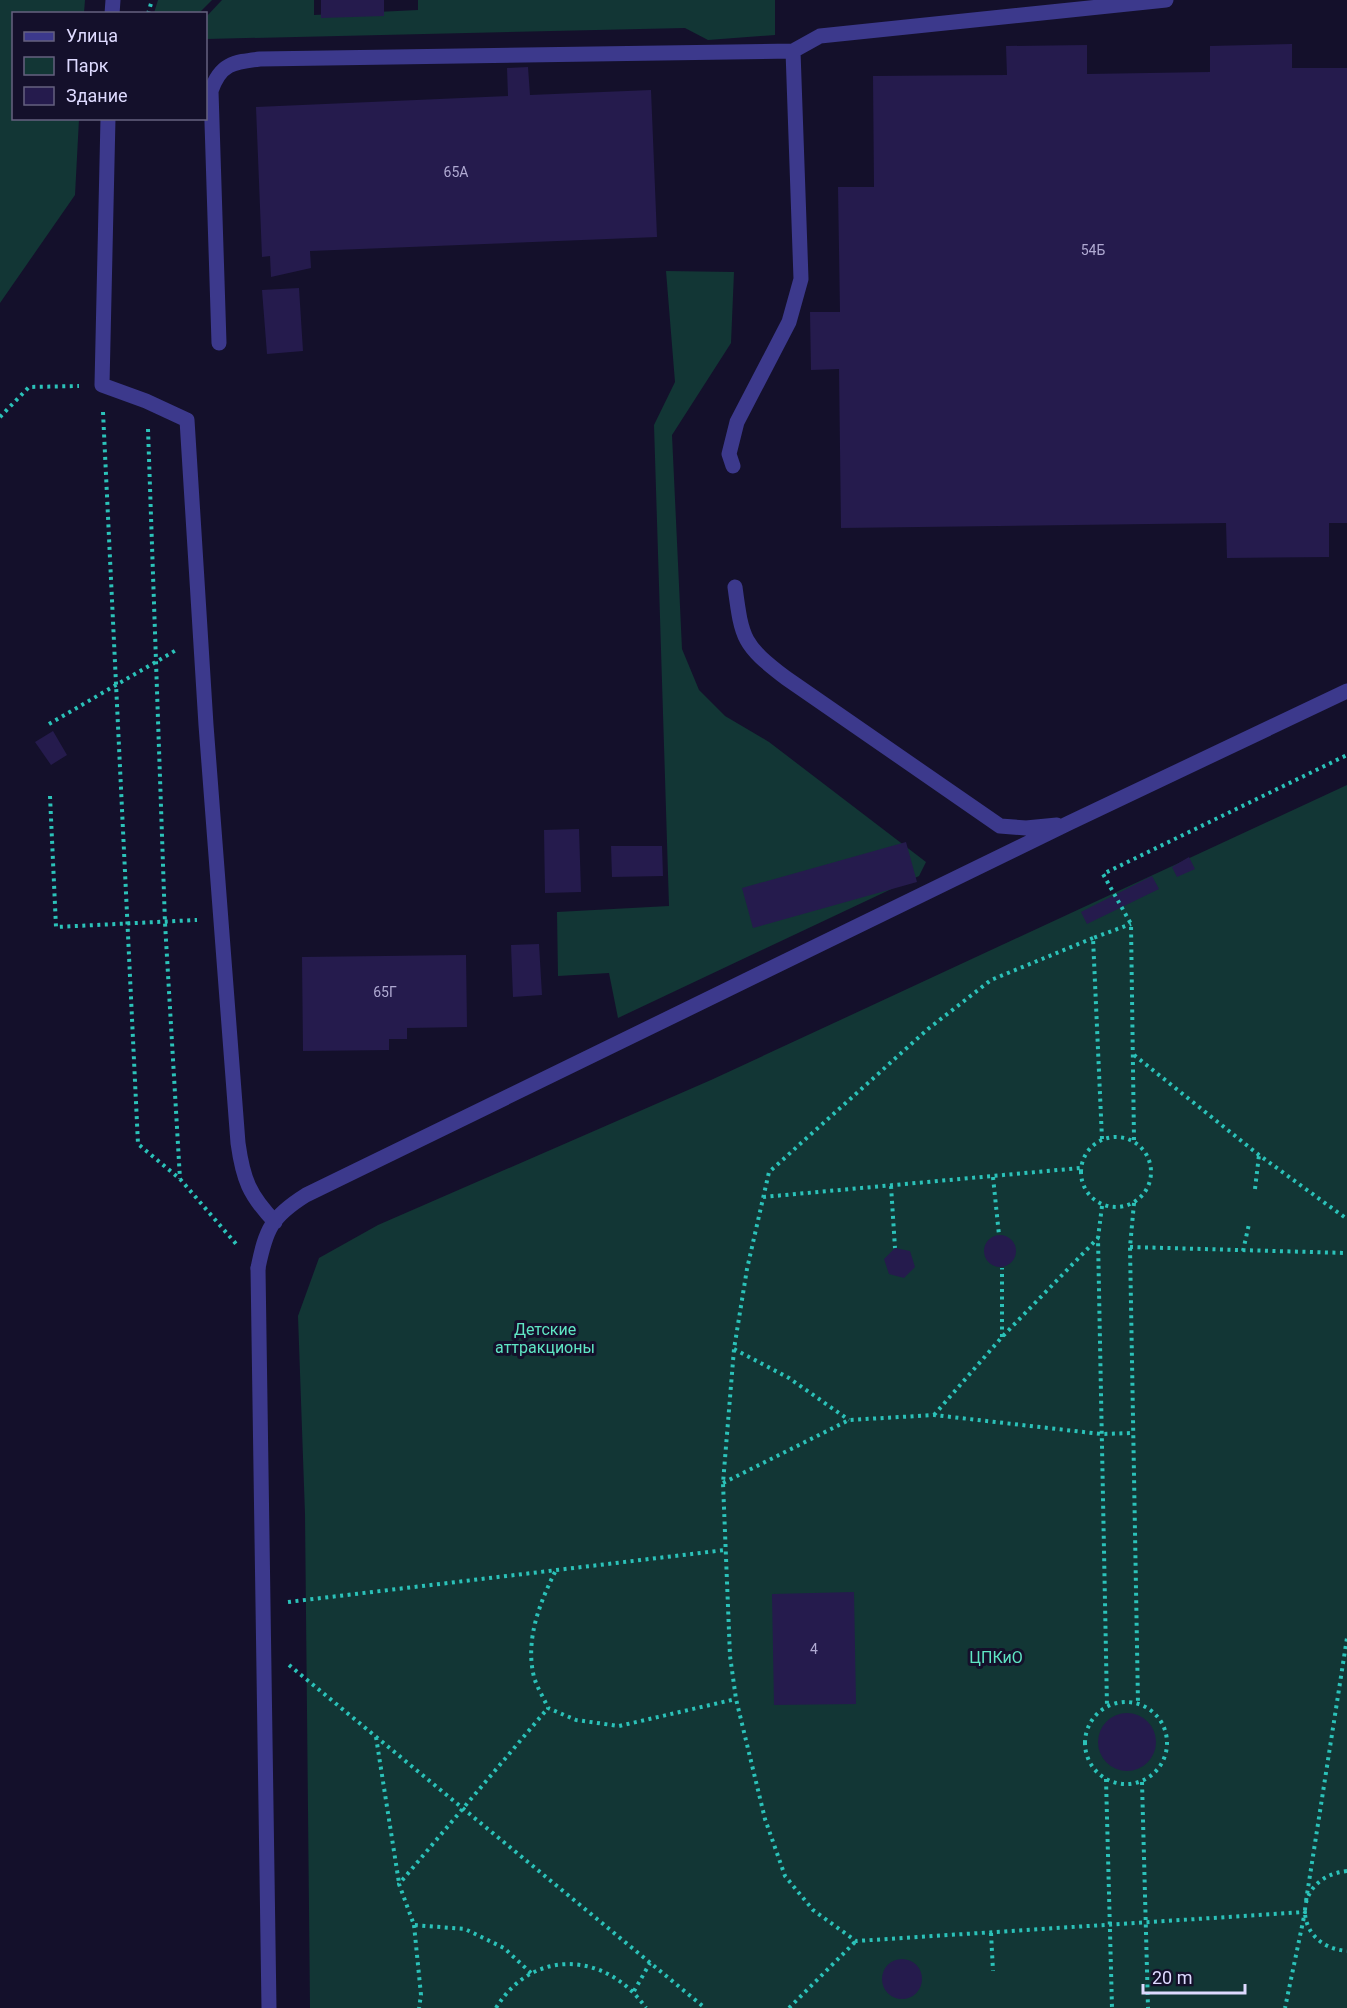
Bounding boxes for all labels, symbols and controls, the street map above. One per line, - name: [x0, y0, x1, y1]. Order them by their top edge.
- legend: [12, 12, 207, 120]
- text: Улица: [66, 25, 118, 46]
- text: Парк: [66, 55, 109, 76]
- text: Здание: [66, 85, 128, 106]
- house number: 65А: [444, 164, 468, 180]
- house number: 54Б: [1081, 242, 1105, 258]
- house number: 65Г: [373, 984, 397, 1000]
- park label: Детские аттракционы: [495, 1320, 595, 1357]
- house number: 4: [810, 1641, 818, 1657]
- park label: ЦПКиО: [969, 1648, 1023, 1667]
- scale bar: [1143, 1957, 1245, 1995]
- text: 20 m: [1152, 1967, 1192, 1988]

